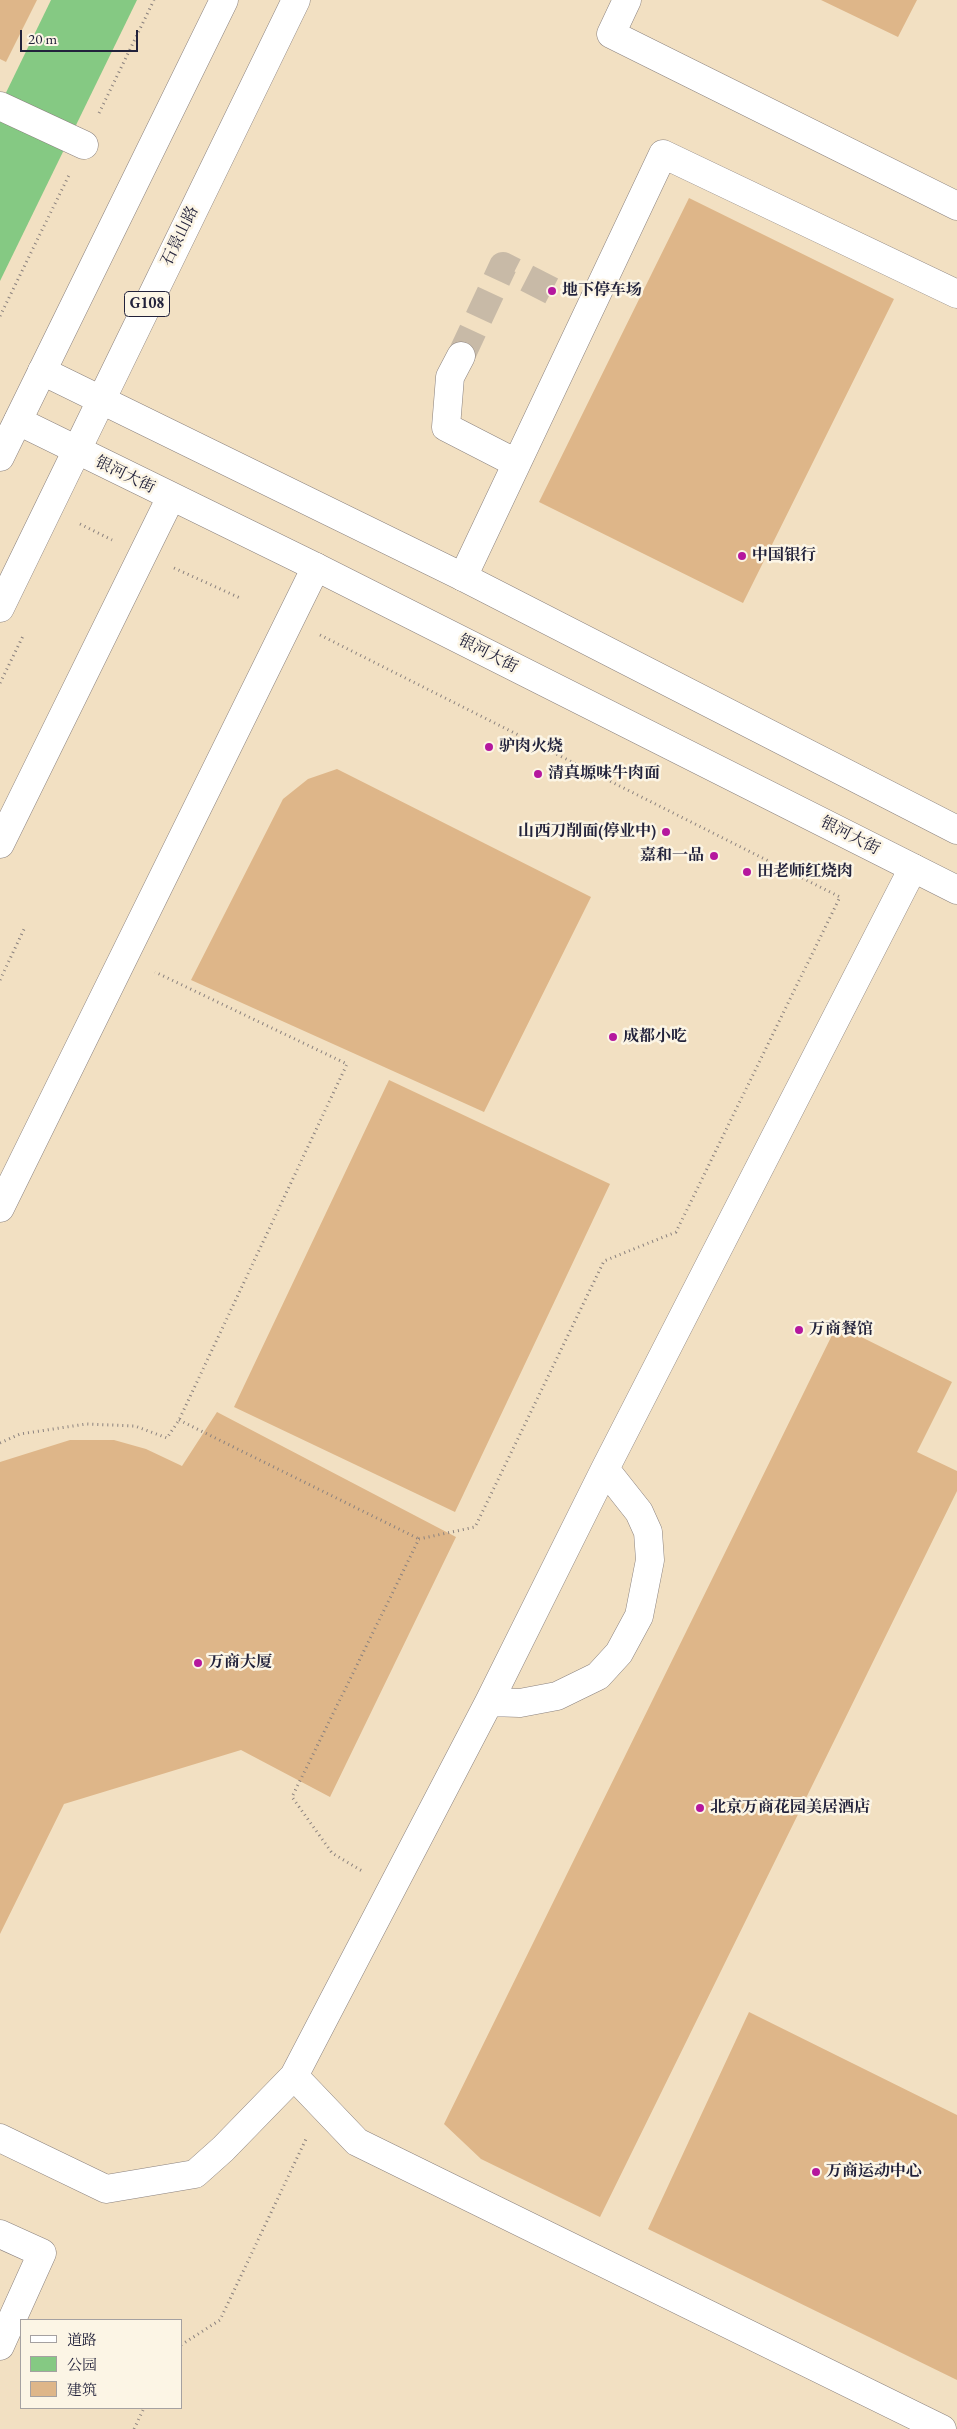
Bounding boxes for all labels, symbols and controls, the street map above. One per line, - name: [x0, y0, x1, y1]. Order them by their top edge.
- scale bar: [22, 20, 140, 52]
- text: 20 m: [28, 29, 57, 48]
- street label: 石景山路: [157, 203, 203, 269]
- place label: 地下停车场: [562, 281, 642, 301]
- marker: 地下停车场: [546, 285, 558, 297]
- road number: G108: [124, 292, 170, 316]
- street label: 银河大街: [92, 452, 158, 498]
- place label: 中国银行: [752, 546, 816, 566]
- marker: 中国银行: [736, 550, 748, 562]
- street label: 银河大街: [455, 631, 521, 677]
- place label: 驴肉火烧: [499, 737, 563, 757]
- marker: 驴肉火烧: [483, 741, 495, 753]
- place label: 清真塬味牛肉面: [548, 764, 660, 784]
- marker: 清真塬味牛肉面: [532, 768, 544, 780]
- street label: 银河大街: [817, 813, 883, 859]
- place label: 山西刀削面(停业中): [518, 822, 656, 842]
- marker: 山西刀削面(停业中): [660, 826, 672, 838]
- place label: 嘉和一品: [640, 846, 704, 866]
- marker: 嘉和一品: [708, 850, 720, 862]
- place label: 田老师红烧肉: [757, 862, 853, 882]
- marker: 田老师红烧肉: [741, 866, 753, 878]
- place label: 成都小吃: [623, 1027, 687, 1047]
- marker: 成都小吃: [607, 1031, 619, 1043]
- place label: 万商餐馆: [809, 1320, 873, 1340]
- marker: 万商餐馆: [793, 1324, 805, 1336]
- place label: 万商大厦: [208, 1653, 272, 1673]
- marker: 万商大厦: [192, 1657, 204, 1669]
- place label: 北京万商花园美居酒店: [710, 1798, 870, 1818]
- marker: 北京万商花园美居酒店: [694, 1802, 706, 1814]
- place label: 万商运动中心: [826, 2162, 922, 2182]
- marker: 万商运动中心: [810, 2166, 822, 2178]
- legend: [20, 2319, 182, 2409]
- text: 道路: [67, 2330, 97, 2349]
- text: 公园: [67, 2355, 97, 2374]
- text: 建筑: [67, 2380, 97, 2399]

